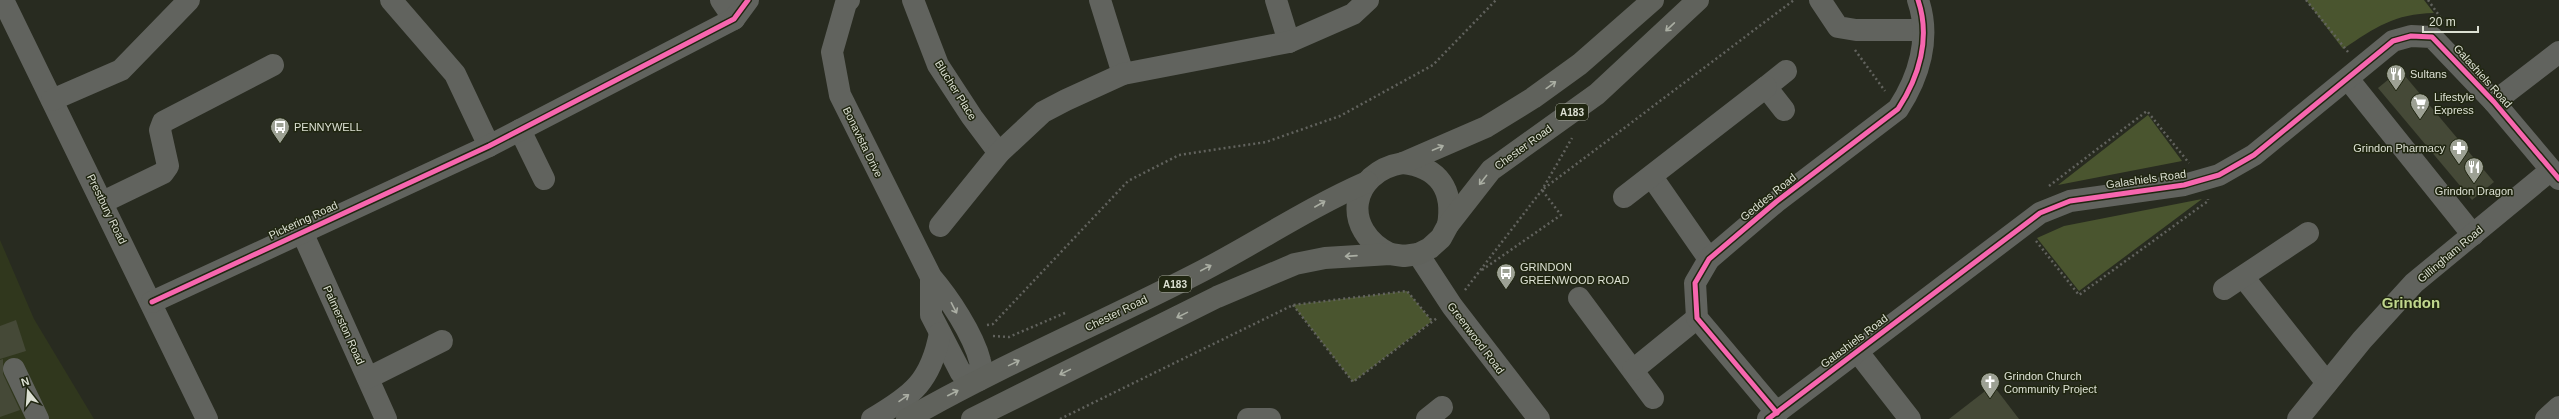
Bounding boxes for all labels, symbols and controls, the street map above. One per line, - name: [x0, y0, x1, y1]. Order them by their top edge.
- scale bar: [2423, 8, 2478, 34]
- text: 20 m: [2429, 15, 2456, 29]
- one-way arrow: [1664, 22, 1675, 31]
- street label: Galashiels Road: [2452, 42, 2514, 110]
- street label: Blucher Place: [933, 58, 979, 122]
- restaurant icon: Sultans: [2385, 63, 2407, 91]
- place label: Sultans: [2410, 68, 2447, 80]
- one-way arrow: [1546, 81, 1557, 89]
- place label: Lifestyle Express: [2434, 91, 2474, 116]
- supermarket icon: Lifestyle Express: [2409, 92, 2431, 120]
- road number: A183: [1556, 104, 1588, 120]
- street label: Bonavista Drive: [841, 105, 885, 179]
- bus stop icon: PENNYWELL: [269, 116, 291, 144]
- place label: PENNYWELL: [294, 121, 362, 133]
- street label: Chester Road: [1492, 122, 1554, 172]
- pharmacy icon: Grindon Pharmacy: [2448, 137, 2470, 165]
- place label: Grindon Pharmacy: [2353, 142, 2445, 154]
- one-way arrow: [1432, 144, 1444, 151]
- restaurant icon: Grindon Dragon: [2463, 156, 2485, 184]
- street label: Galashiels Road: [2105, 167, 2187, 191]
- street label: Geddes Road: [1738, 171, 1798, 223]
- street label: Prestbury Road: [85, 172, 129, 246]
- one-way arrow: [1479, 175, 1488, 185]
- place label: Grindon Dragon: [2435, 185, 2513, 197]
- street label: Pickering Road: [267, 199, 339, 241]
- one-way arrow: [1313, 200, 1325, 208]
- street label: Gillingham Road: [2415, 223, 2485, 285]
- one-way arrow: [1345, 253, 1358, 260]
- place label: GRINDON GREENWOOD ROAD: [1520, 261, 1629, 286]
- bus stop icon: GRINDON GREENWOOD ROAD: [1495, 262, 1517, 290]
- one-way arrow: [1200, 264, 1212, 272]
- road number: A183: [1159, 276, 1191, 292]
- street label: Palmerston Road: [321, 284, 367, 366]
- street label: Chester Road: [1083, 293, 1149, 333]
- district label: Grindon: [2382, 294, 2440, 311]
- street label: Greenwood Road: [1445, 300, 1507, 376]
- one-way arrow: [951, 302, 959, 314]
- one-way arrow: [1176, 312, 1188, 319]
- street label: Galashiels Road: [1818, 312, 1890, 370]
- one-way arrow: [1008, 358, 1020, 366]
- one-way arrow: [1060, 369, 1072, 376]
- place label: Grindon Church Community Project: [2004, 370, 2097, 395]
- north arrow: [8, 371, 48, 411]
- church icon: Grindon Church Community Project: [1979, 371, 2001, 399]
- text: N: [20, 375, 31, 388]
- one-way arrow: [947, 389, 959, 396]
- one-way arrow: [899, 394, 910, 402]

